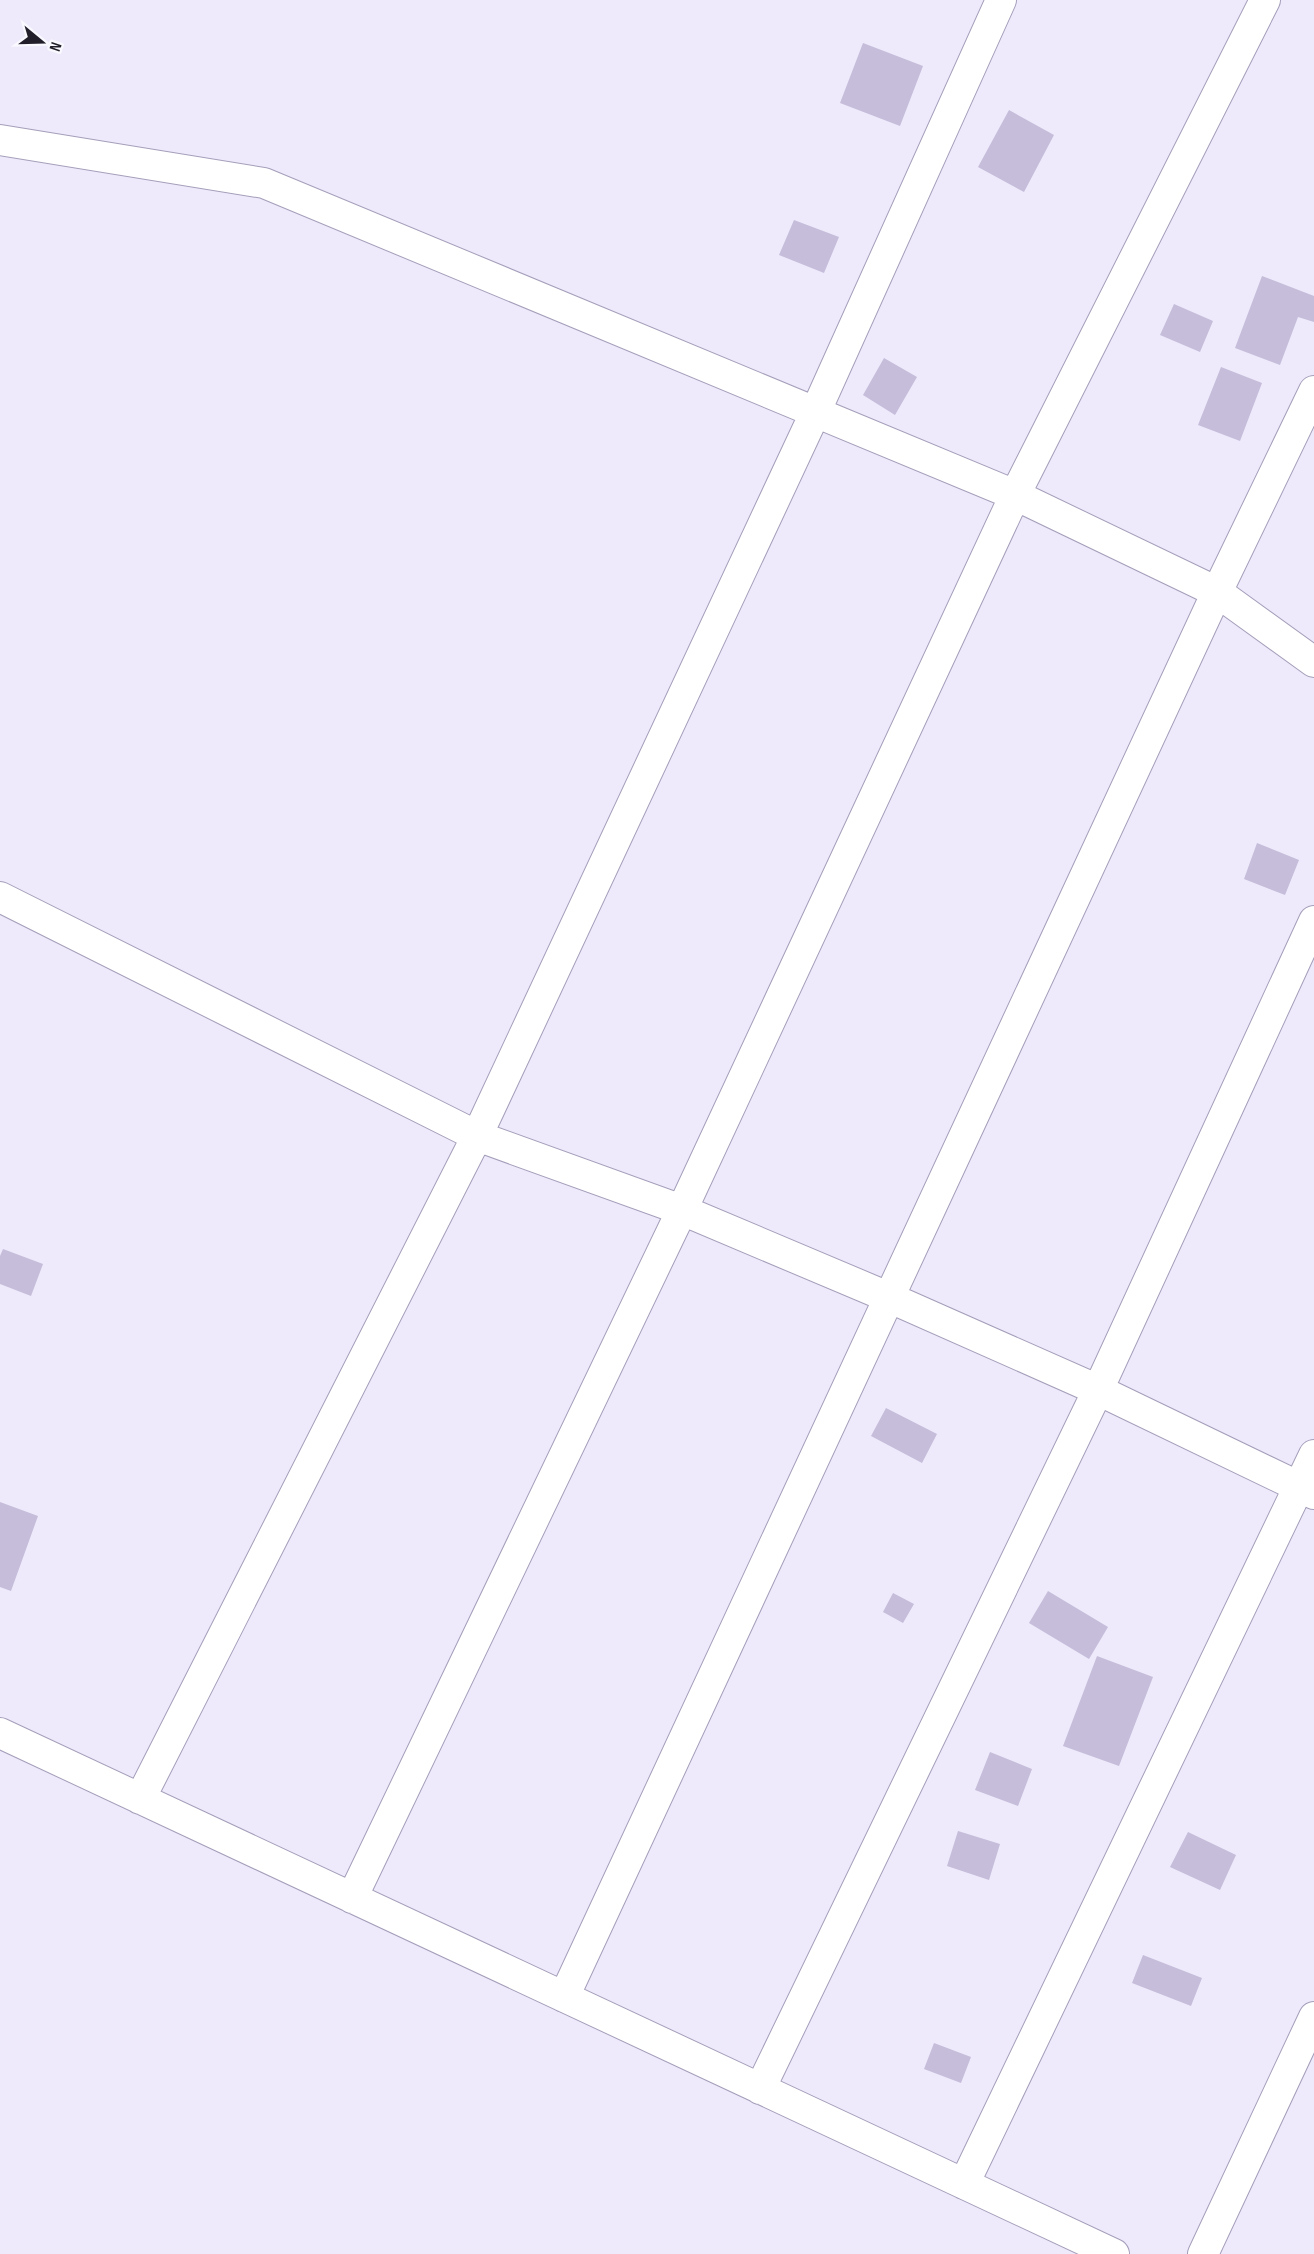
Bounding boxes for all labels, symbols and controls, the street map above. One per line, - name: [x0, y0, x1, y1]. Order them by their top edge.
- north arrow: [12, 12, 72, 72]
- text: N: [44, 39, 65, 54]

